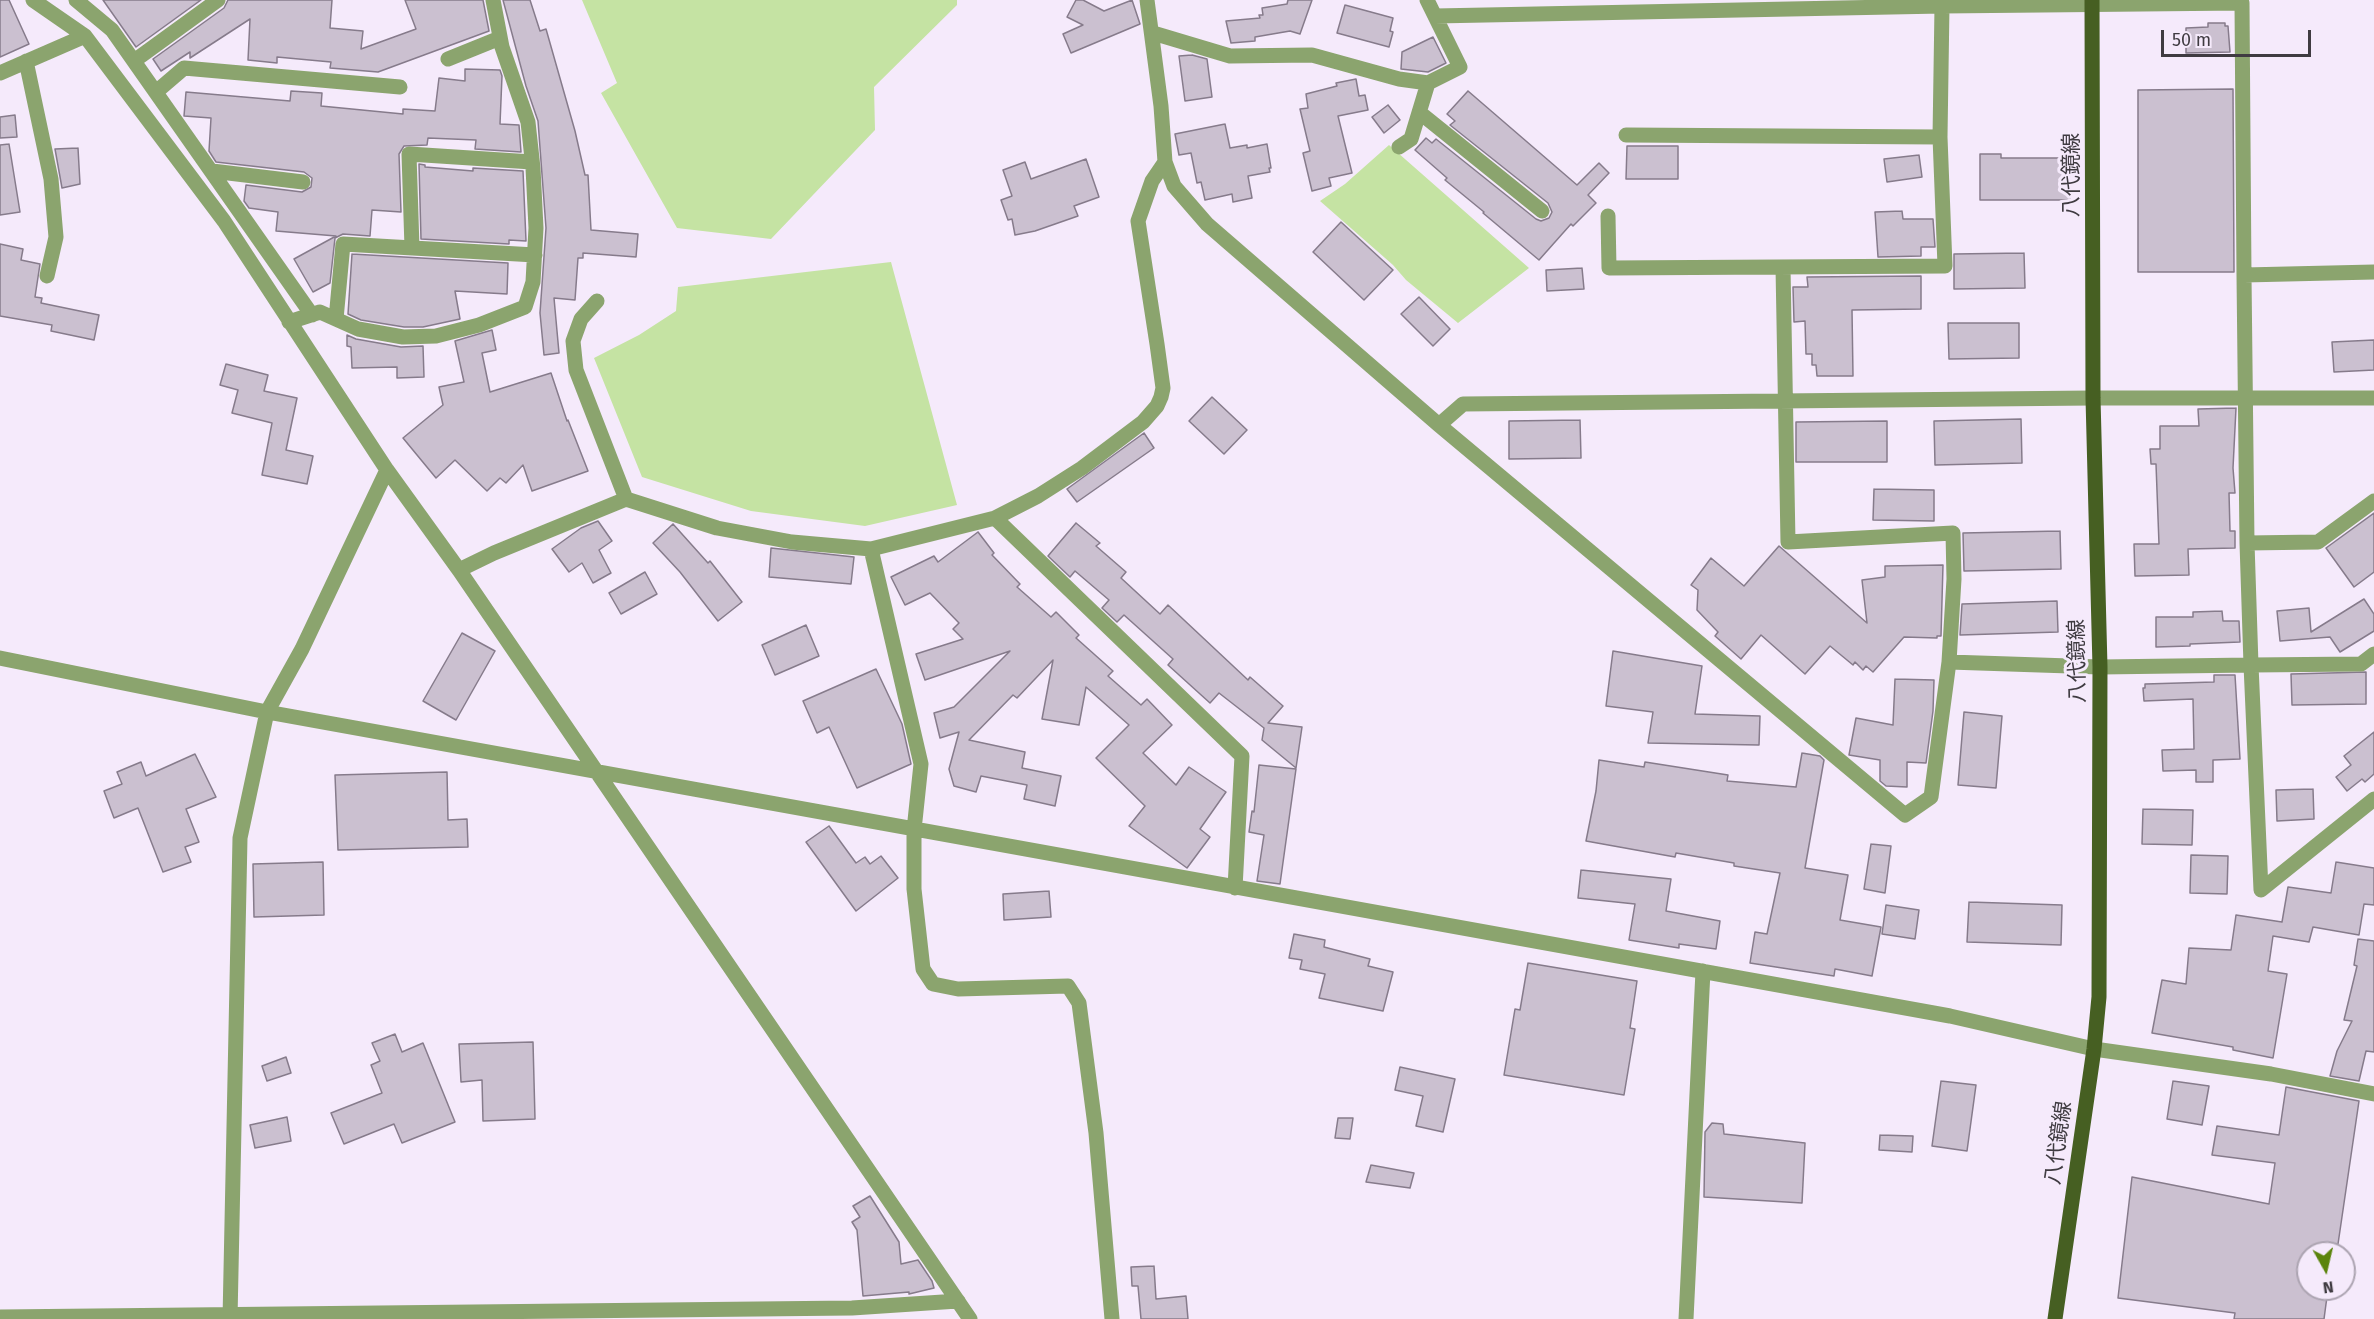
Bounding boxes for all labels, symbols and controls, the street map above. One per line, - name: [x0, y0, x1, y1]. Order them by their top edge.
- scale bar: [2164, 18, 2314, 56]
- text: 50 m: [2172, 29, 2211, 51]
- street label: 八代鏡線: [2059, 133, 2085, 217]
- street label: 八代鏡線: [2065, 619, 2091, 703]
- street label: 八代鏡線: [2041, 1100, 2077, 1186]
- north arrow: [2296, 1241, 2356, 1301]
- text: N: [2322, 1277, 2335, 1297]

